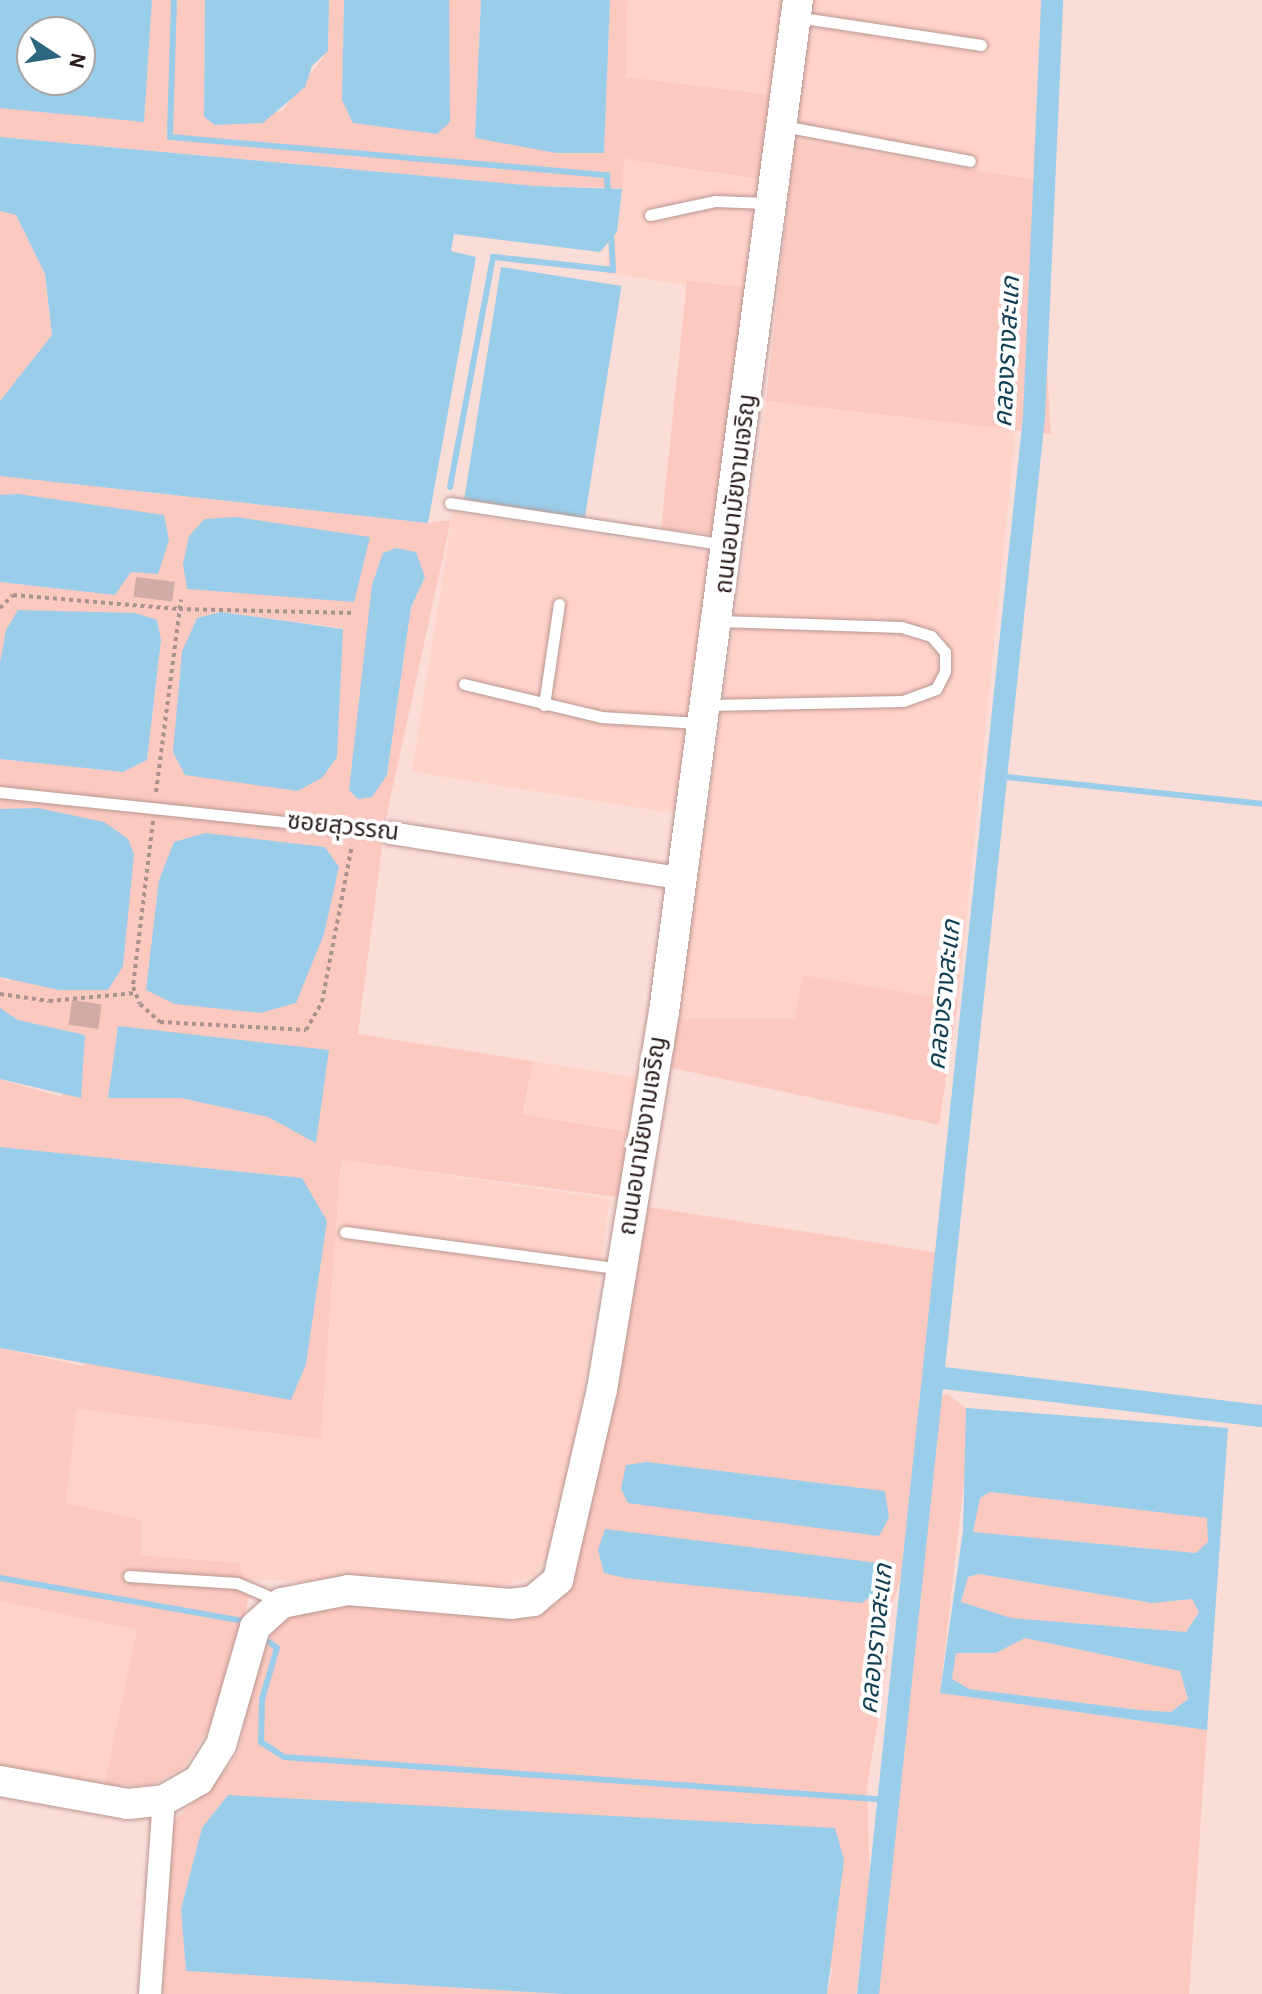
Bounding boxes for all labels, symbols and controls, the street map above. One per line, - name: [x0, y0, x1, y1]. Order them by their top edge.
- north arrow: [16, 16, 96, 96]
- text: N: [65, 51, 90, 70]
- water label: คลองรางสะแก: [988, 276, 1028, 428]
- street label: ถนนอนามัยงามเจริญ: [710, 392, 764, 596]
- street label: ซอยสุวรรณ: [286, 808, 400, 848]
- water label: คลองรางสะแก: [922, 918, 968, 1072]
- street label: ถนนอนามัยงามเจริญ: [614, 1034, 674, 1238]
- water label: คลองรางสะแก: [854, 1562, 900, 1716]

